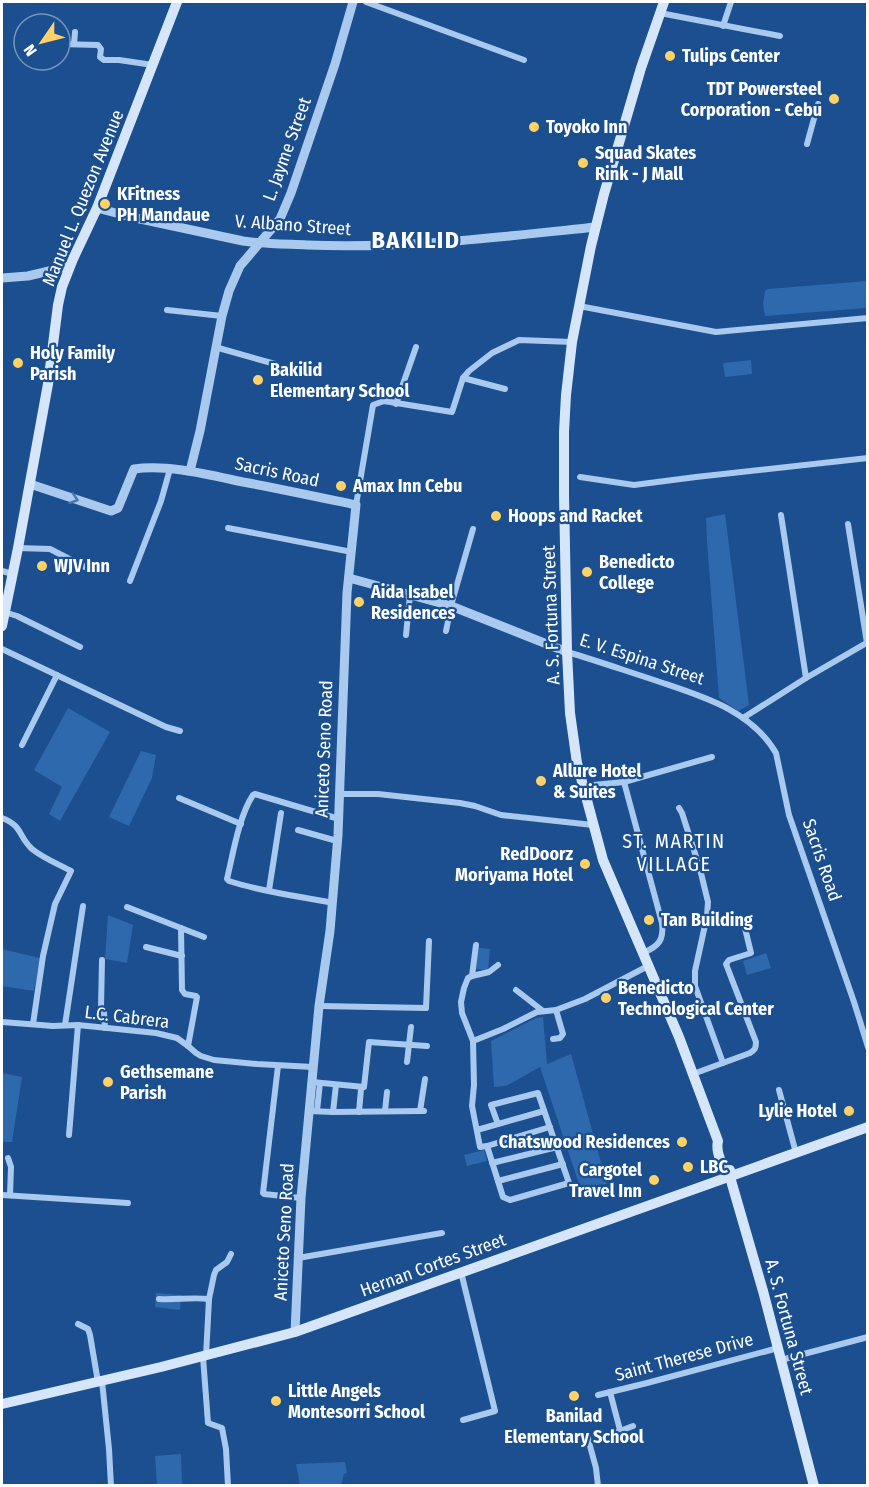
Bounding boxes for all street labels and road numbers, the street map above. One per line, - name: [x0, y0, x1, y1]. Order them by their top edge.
- street label: L. Jayme Street: [258, 94, 316, 204]
- street label: Manuel L. Quezon Avenue: [38, 107, 128, 289]
- street label: V. Albano Street: [234, 210, 352, 240]
- street label: Sacris Road: [233, 452, 321, 492]
- street label: A. S. Fortuna Street: [538, 545, 564, 685]
- street label: E. V. Espina Street: [577, 628, 707, 690]
- street label: Aniceto Seno Road: [311, 680, 337, 818]
- street label: Sacris Road: [798, 816, 846, 904]
- street label: L.C. Cabrera: [83, 1001, 171, 1033]
- street label: Aniceto Seno Road: [269, 1163, 299, 1301]
- street label: Hernan Cortes Street: [357, 1228, 509, 1302]
- street label: A. S. Fortuna Street: [760, 1257, 818, 1397]
- street label: Saint Therese Drive: [612, 1328, 756, 1386]

